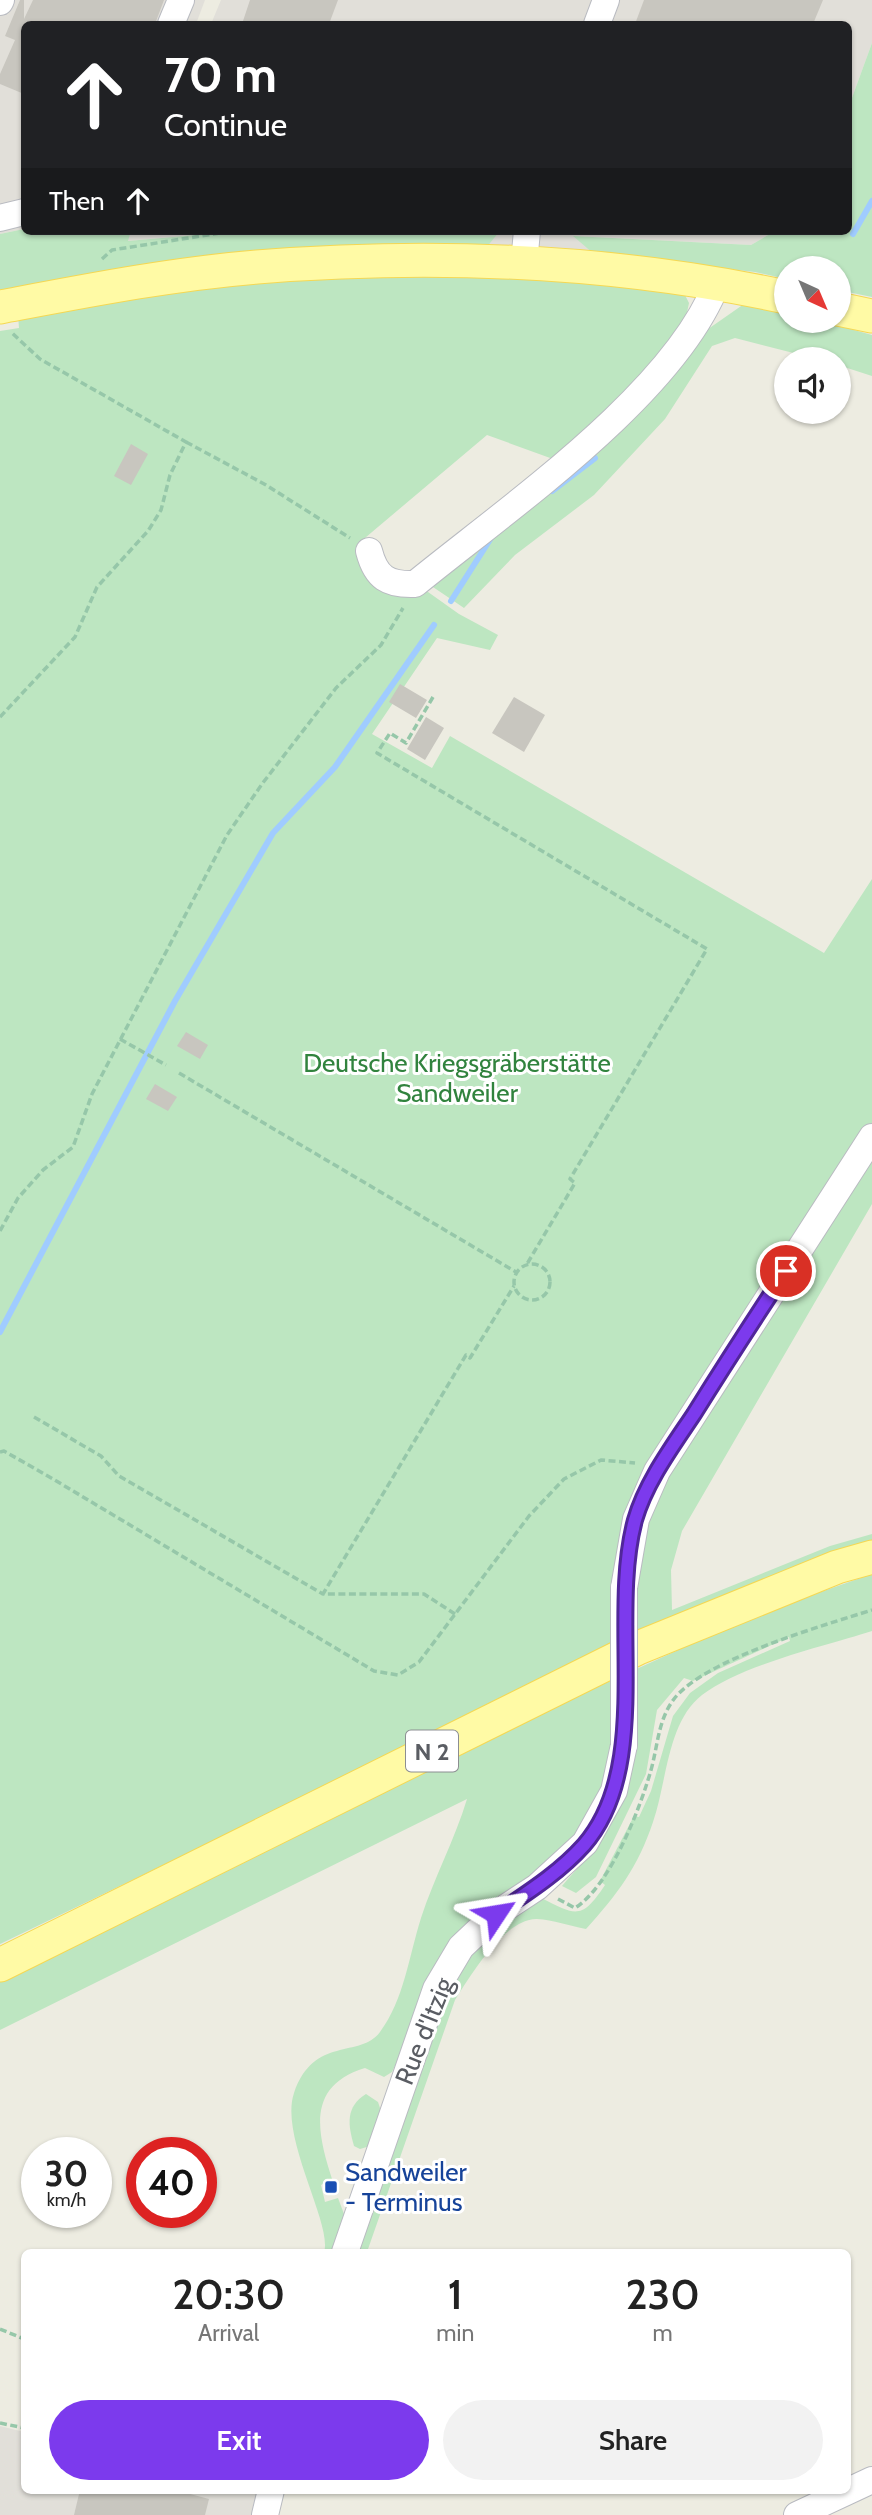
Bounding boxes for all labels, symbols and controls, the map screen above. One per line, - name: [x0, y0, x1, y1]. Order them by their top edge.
- text: 70 m: [164, 45, 277, 104]
- icon: ahead: [49, 49, 140, 140]
- text: Continue: [164, 105, 287, 144]
- icon: ahead: [119, 182, 157, 220]
- text: Then: [49, 185, 105, 217]
- north arrow: [774, 256, 850, 332]
- map controls: [774, 256, 851, 424]
- button: sound: [774, 347, 851, 424]
- park label: Deutsche Kriegsgräberstätte Sandweiler: [303, 1047, 611, 1109]
- pin: [756, 1241, 816, 1301]
- icon: arrive: [767, 1252, 805, 1290]
- road number: N 2: [406, 1730, 458, 1772]
- position arrow: [459, 1877, 533, 1951]
- street label: Rue d'Itzig: [388, 1972, 460, 2089]
- speed limit sign: 40: [126, 2137, 217, 2228]
- text: 30: [45, 2152, 88, 2195]
- place label: Sandweiler - Terminus: [345, 2156, 467, 2218]
- marker: Sandweiler - Terminus: [323, 2179, 339, 2195]
- text: km/h: [47, 2189, 86, 2211]
- text: 20:30: [172, 2268, 285, 2320]
- text: 1: [448, 2268, 463, 2320]
- text: 230: [625, 2268, 700, 2320]
- text: Arrival: [198, 2319, 259, 2347]
- text: min: [436, 2319, 474, 2347]
- text: m: [653, 2319, 673, 2347]
- button: Exit: [49, 2400, 429, 2480]
- button: Share: [443, 2400, 823, 2480]

